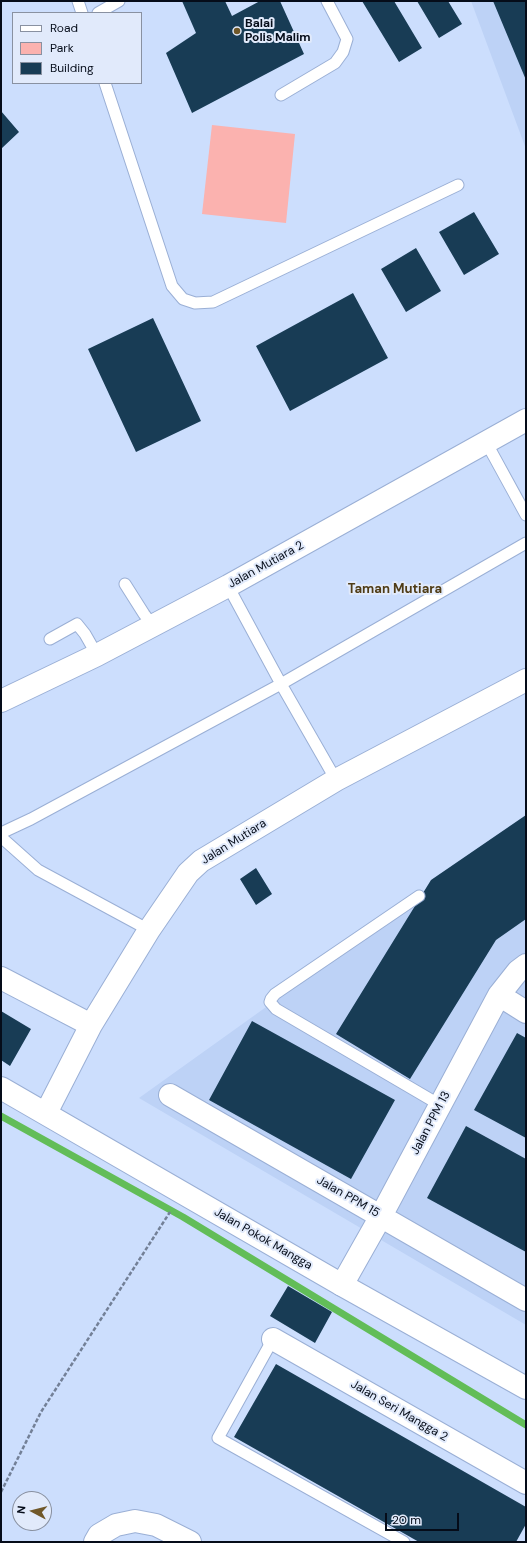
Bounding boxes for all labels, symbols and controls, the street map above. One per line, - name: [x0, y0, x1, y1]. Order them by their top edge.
- legend: [12, 12, 142, 84]
- place label: Balai Polis Malim: [245, 17, 311, 45]
- text: Road: [50, 20, 78, 36]
- marker: Balai Polis Malim: [232, 26, 242, 36]
- text: Park: [50, 40, 74, 56]
- text: Building: [50, 60, 94, 76]
- street label: Jalan Mutiara 2: [226, 538, 306, 592]
- district label: Taman Mutiara: [348, 582, 442, 598]
- street label: Jalan Mutiara: [199, 816, 269, 868]
- street label: Jalan PPM 13: [408, 1089, 454, 1157]
- street label: Jalan PPM 15: [314, 1173, 382, 1221]
- street label: Jalan Pokok Mangga: [211, 1205, 315, 1273]
- street label: Jalan Seri Mangga 2: [348, 1377, 450, 1445]
- north arrow: [12, 1491, 52, 1531]
- text: N: [14, 1505, 29, 1514]
- scale bar: [387, 1505, 461, 1531]
- text: 20 m: [392, 1512, 421, 1528]

